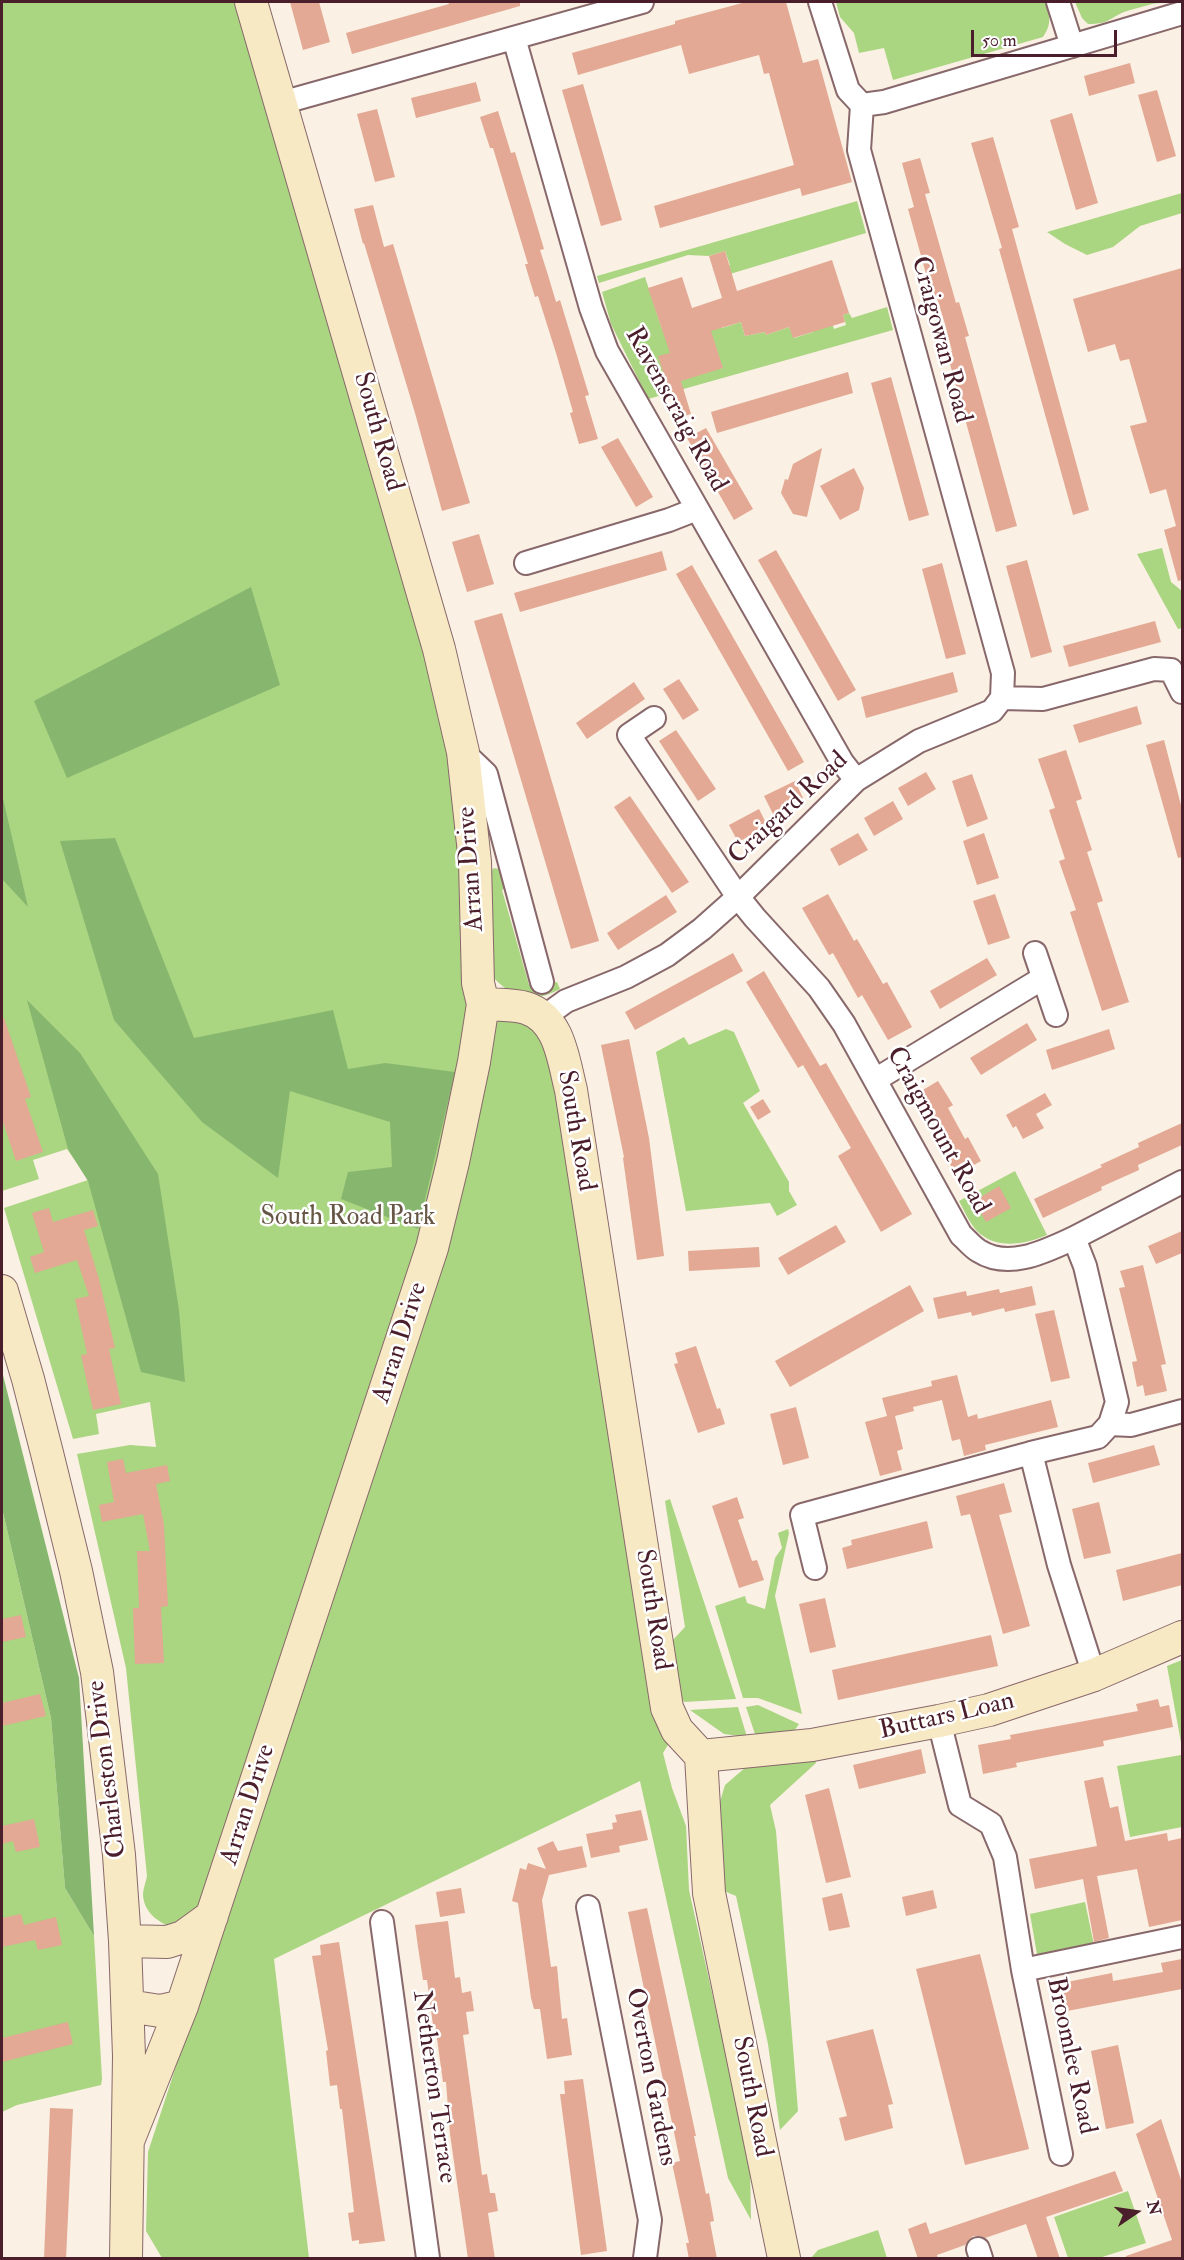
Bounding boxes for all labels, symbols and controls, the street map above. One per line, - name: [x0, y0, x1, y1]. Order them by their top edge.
- scale bar: [974, 18, 1120, 56]
- text: 50 m: [982, 29, 1017, 52]
- street label: Craigowan Road: [903, 253, 977, 427]
- street label: Ravenscraig Road: [617, 322, 733, 498]
- street label: South Road: [345, 369, 409, 495]
- street label: Craigard Road: [723, 746, 855, 872]
- street label: Arran Drive: [452, 806, 492, 932]
- street label: Craigmount Road: [878, 1042, 996, 1220]
- street label: South Road: [549, 1068, 601, 1194]
- park label: South Road Park: [260, 1202, 436, 1234]
- street label: Arran Drive: [367, 1279, 435, 1407]
- street label: South Road: [627, 1547, 677, 1673]
- street label: Charleston Drive: [82, 1678, 134, 1860]
- street label: Buttars Loan: [876, 1686, 1018, 1748]
- street label: Arran Drive: [215, 1741, 283, 1869]
- street label: Broomlee Road: [1038, 1975, 1102, 2137]
- street label: Overton Gardens: [617, 1985, 683, 2169]
- street label: Netherton Terrace: [404, 1989, 462, 2185]
- street label: South Road: [724, 2034, 778, 2160]
- north arrow: [1106, 2182, 1166, 2242]
- text: N: [1142, 2199, 1165, 2217]

